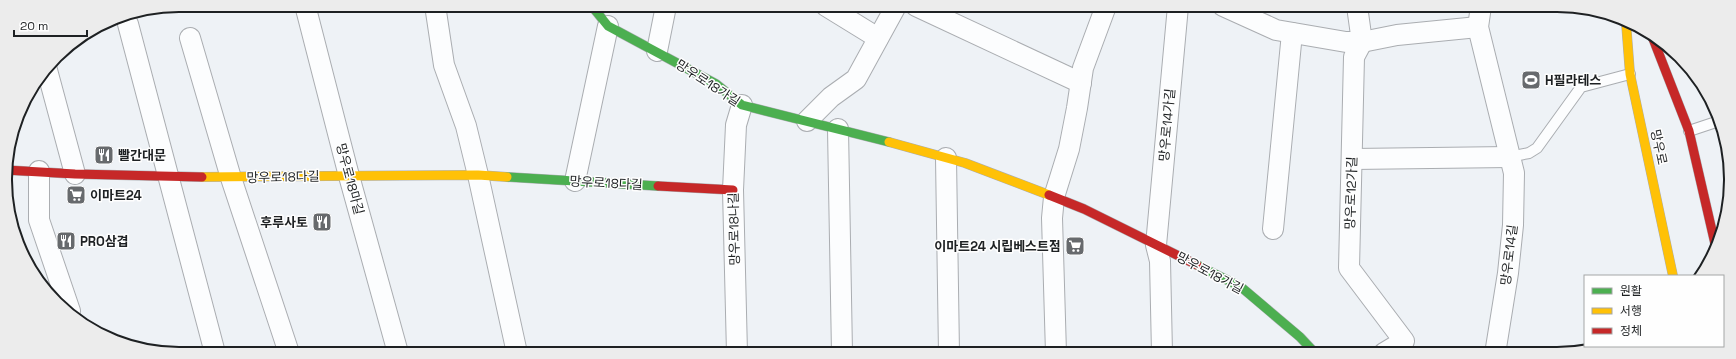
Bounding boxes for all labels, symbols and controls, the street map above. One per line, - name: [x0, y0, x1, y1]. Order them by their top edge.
- scale bar: [14, 12, 87, 38]
- text: 20 m: [20, 18, 48, 34]
- street label: 망우로18가길: [673, 56, 743, 110]
- sports icon: H필라테스: [1520, 69, 1542, 91]
- place label: H필라테스: [1545, 72, 1601, 89]
- street label: 망우로14가길: [1155, 88, 1179, 162]
- street label: 망우로: [1647, 128, 1671, 166]
- street label: 망우로18마길: [332, 141, 368, 217]
- restaurant icon: 빨간대문: [93, 144, 115, 166]
- place label: 빨간대문: [118, 147, 166, 164]
- street label: 망우로12가길: [1341, 156, 1361, 230]
- street label: 망우로18다길: [246, 168, 320, 186]
- street label: 망우로18다길: [569, 173, 643, 193]
- supermarket icon: 이마트24: [65, 184, 87, 206]
- place label: 이마트24: [90, 187, 142, 204]
- street label: 망우로18나길: [725, 192, 743, 266]
- restaurant icon: 후루사토: [311, 211, 333, 233]
- place label: 후루사토: [260, 214, 308, 231]
- street label: 망우로14길: [1497, 223, 1521, 287]
- restaurant icon: PRO삼겹: [55, 230, 77, 252]
- place label: PRO삼겹: [80, 233, 129, 250]
- supermarket icon: 이마트24 시립베스트점: [1064, 235, 1086, 257]
- place label: 이마트24 시립베스트점: [934, 238, 1061, 255]
- street label: 망우로18가길: [1174, 248, 1246, 298]
- legend: [1584, 275, 1724, 347]
- text: 원활: [1620, 283, 1642, 299]
- text: 서행: [1620, 303, 1642, 319]
- text: 정체: [1620, 323, 1642, 339]

